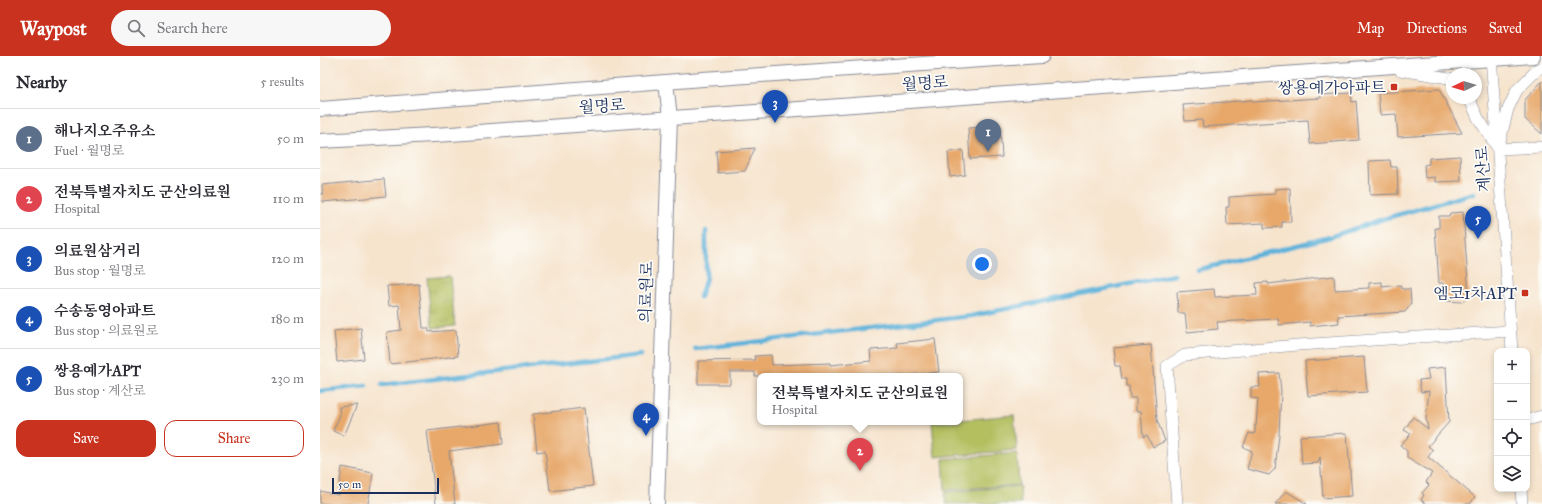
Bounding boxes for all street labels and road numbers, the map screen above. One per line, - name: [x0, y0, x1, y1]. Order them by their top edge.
- street label: 월명로: [901, 72, 949, 94]
- street label: 월명로: [578, 95, 626, 117]
- street label: 계산로: [1472, 145, 1494, 193]
- street label: 의료원로: [635, 260, 657, 323]

